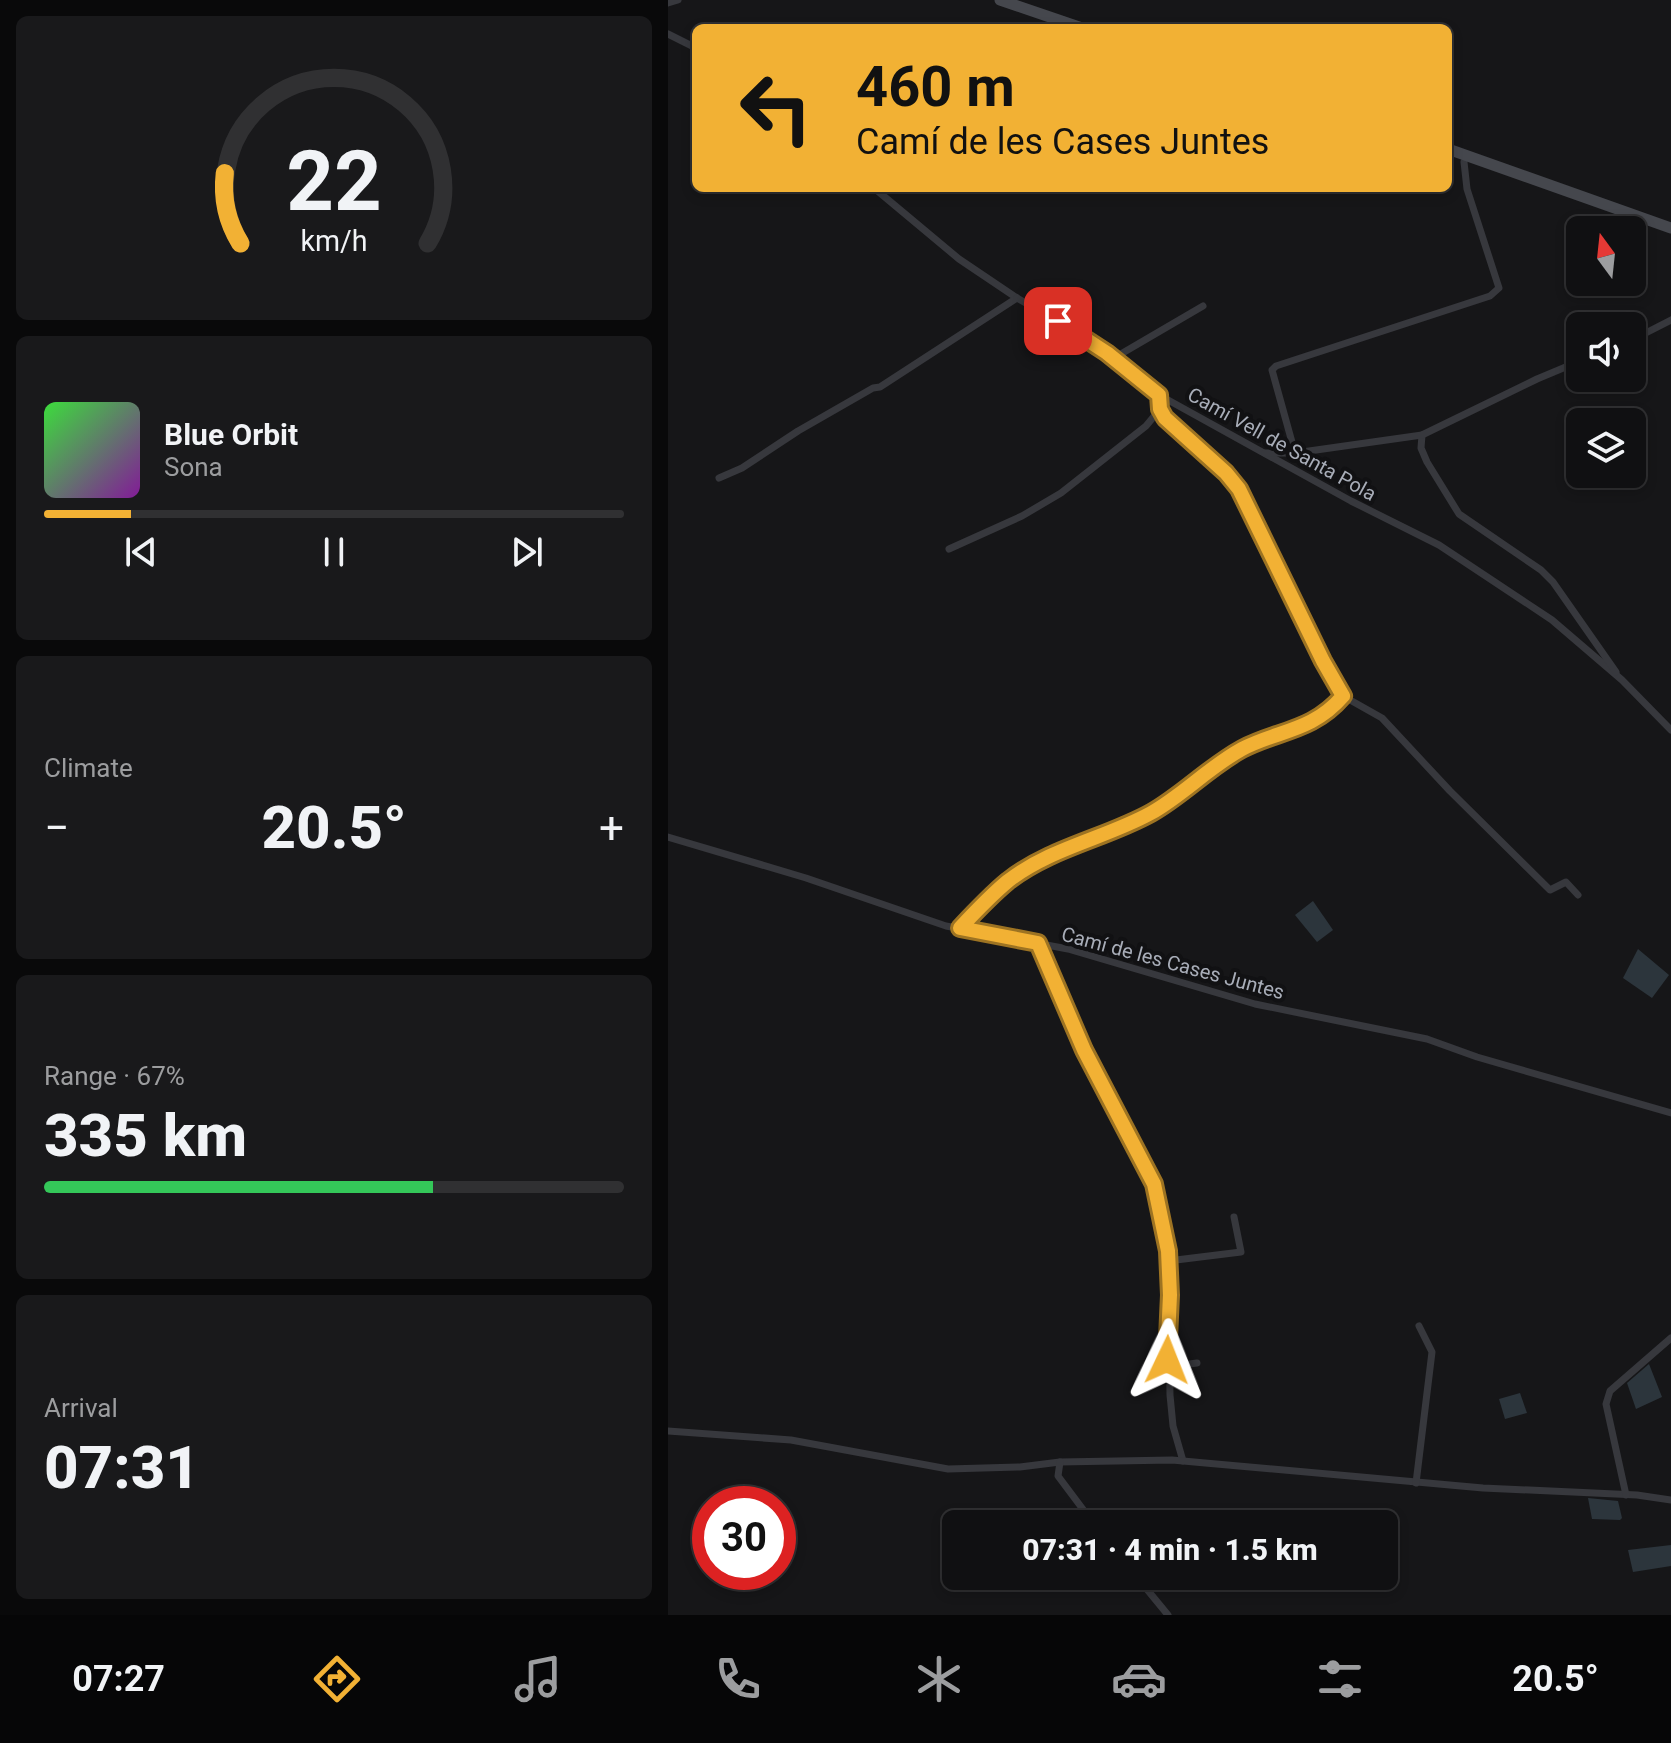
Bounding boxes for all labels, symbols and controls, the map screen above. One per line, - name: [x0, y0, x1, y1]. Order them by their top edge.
- text: 460 m: [856, 54, 1015, 120]
- icon: left: [724, 56, 828, 160]
- text: Camí de les Cases Juntes: [856, 121, 1269, 163]
- text: 22: [286, 132, 382, 229]
- north arrow: [1566, 216, 1646, 296]
- map controls: [1566, 216, 1646, 488]
- text: km/h: [300, 224, 368, 258]
- pin: [1024, 287, 1092, 355]
- icon: arrive: [1036, 299, 1080, 343]
- button: sound: [1566, 312, 1646, 392]
- street label: Camí Vell de Santa Pola: [1184, 382, 1380, 506]
- button: layers: [1566, 408, 1646, 488]
- text: Blue Orbit: [164, 417, 298, 452]
- text: Sona: [164, 452, 223, 482]
- icon: previous: [119, 530, 163, 574]
- icon: pause: [312, 530, 356, 574]
- icon: next: [505, 530, 549, 574]
- text: Climate: [44, 753, 133, 783]
- text: 20.5°: [262, 792, 407, 863]
- text: −: [44, 802, 69, 854]
- text: +: [599, 802, 624, 854]
- street label: Camí de les Cases Juntes: [1059, 922, 1287, 1004]
- text: Range · 67%: [44, 1061, 185, 1091]
- text: 335 km: [44, 1100, 247, 1171]
- position arrow: [1125, 1318, 1209, 1402]
- text: Arrival: [44, 1393, 118, 1423]
- text: 07:31: [44, 1432, 200, 1503]
- speed limit sign: 30: [692, 1486, 796, 1590]
- text: 07:31 · 4 min · 1.5 km: [1022, 1532, 1318, 1567]
- icon: directions: [309, 1651, 365, 1707]
- icon: music: [510, 1651, 566, 1707]
- icon: phone: [710, 1651, 766, 1707]
- icon: climate: [911, 1651, 967, 1707]
- icon: car: [1111, 1651, 1167, 1707]
- icon: filters: [1312, 1651, 1368, 1707]
- text: 07:27: [72, 1658, 165, 1700]
- text: 20.5°: [1512, 1658, 1599, 1700]

